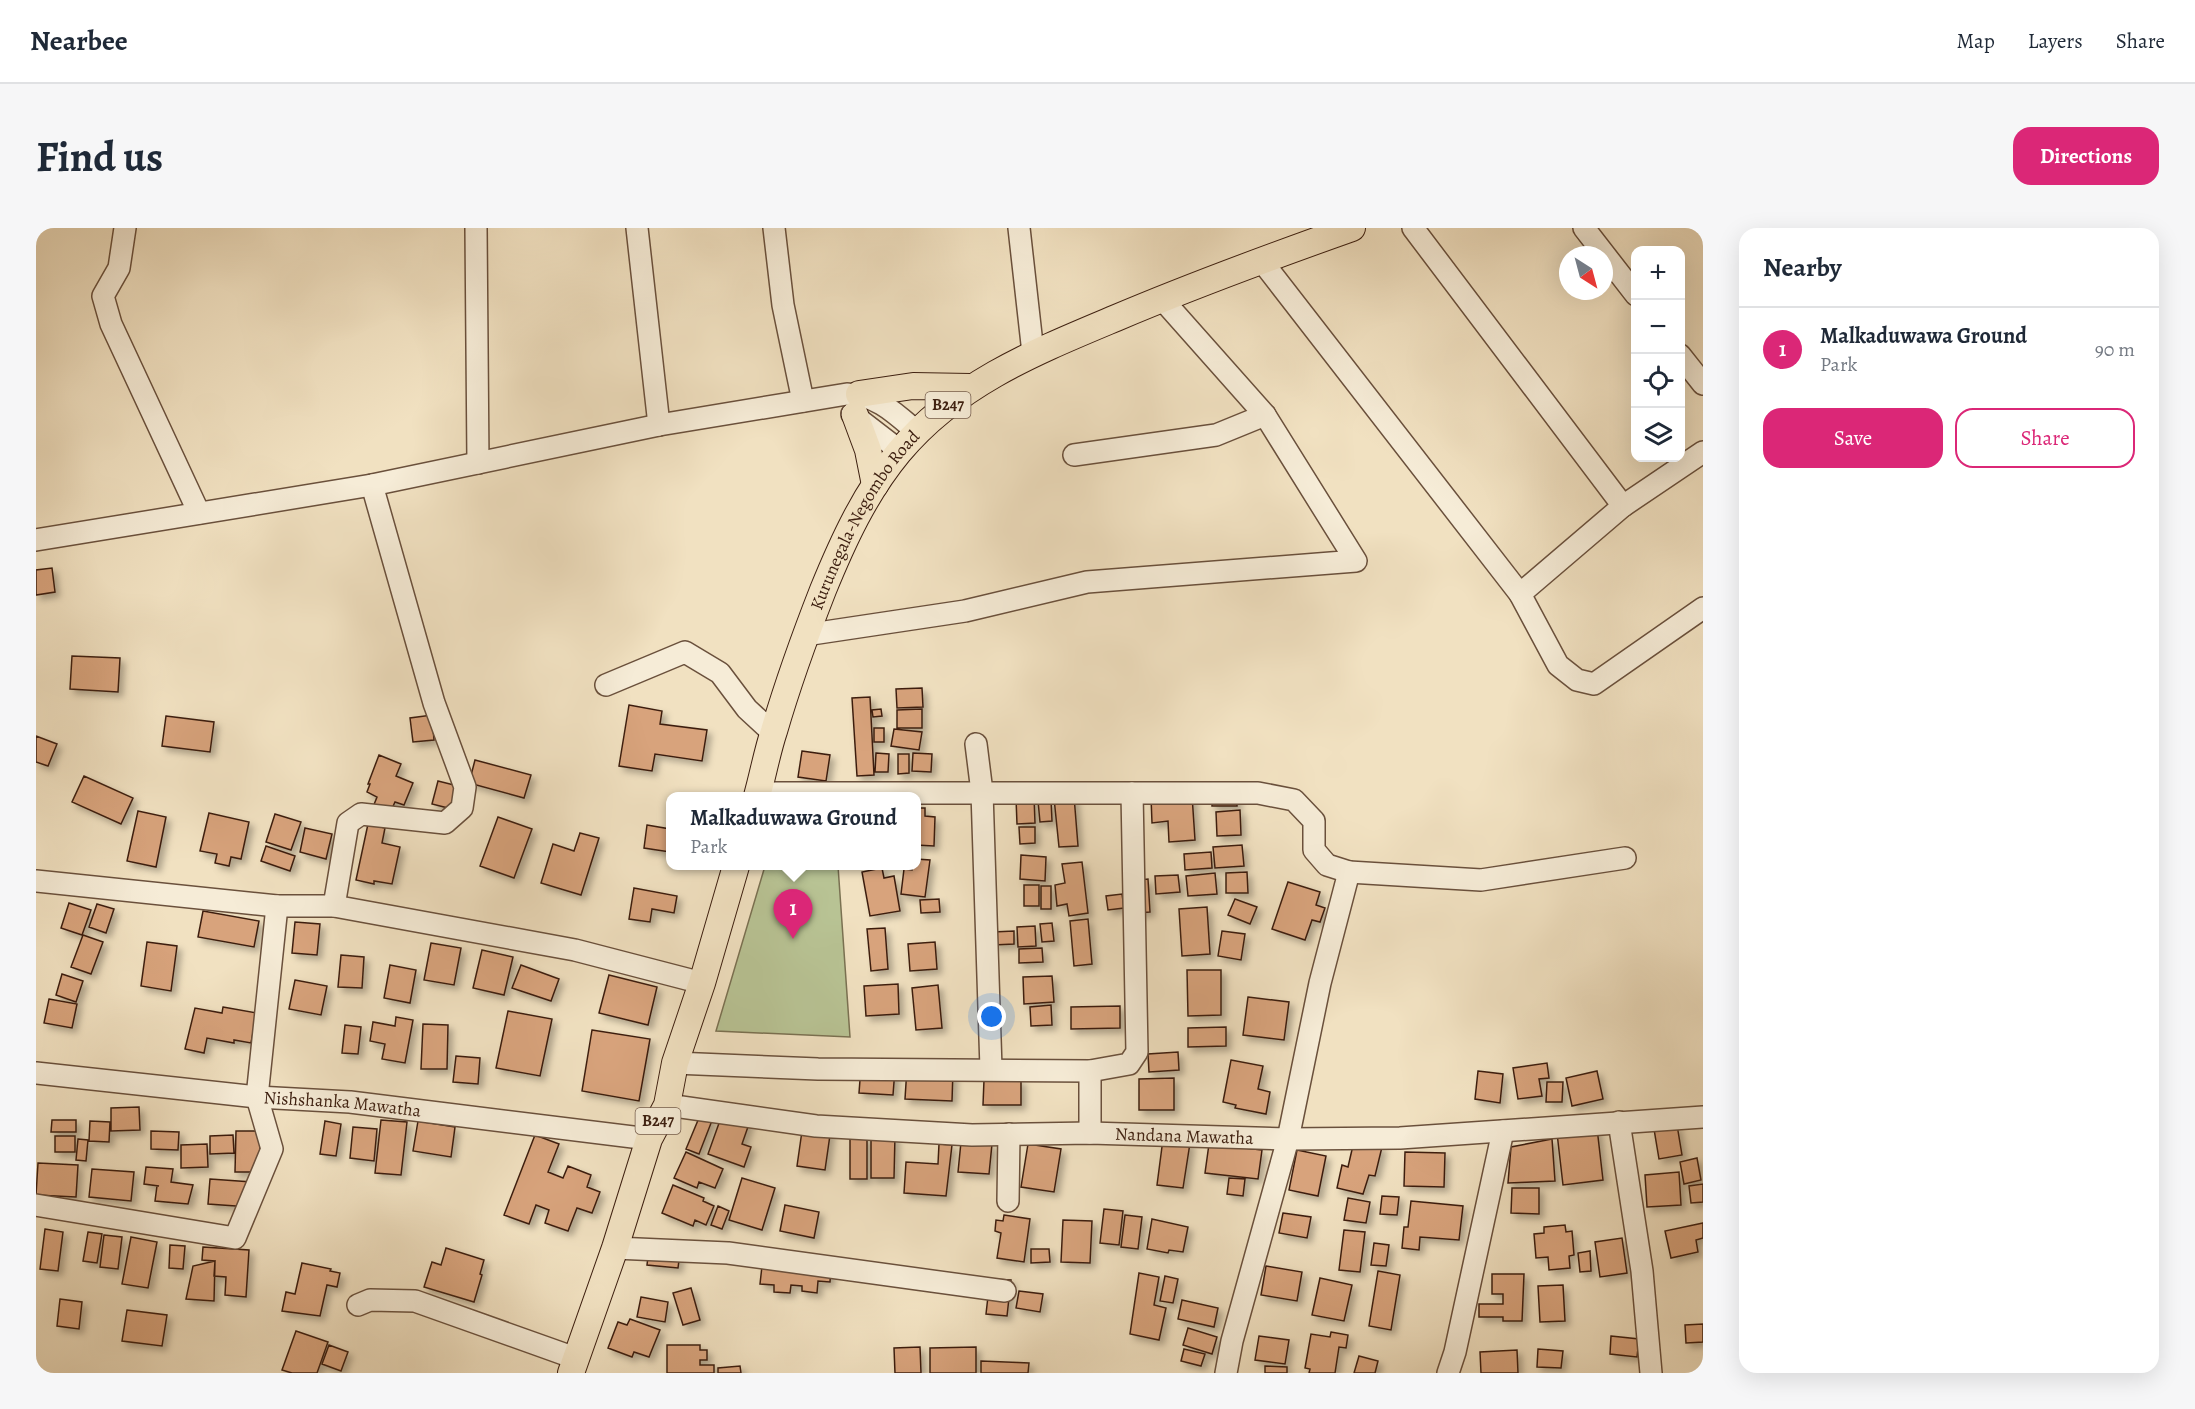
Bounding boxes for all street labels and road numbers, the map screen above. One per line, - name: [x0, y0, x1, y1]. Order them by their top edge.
- road number: B247: [926, 392, 970, 418]
- street label: Kurunegala-Negombo Road: [804, 425, 925, 613]
- street label: Nishshanka Mawatha: [263, 1085, 423, 1123]
- road number: B247: [636, 1108, 680, 1134]
- street label: Nandana Mawatha: [1115, 1122, 1254, 1150]

